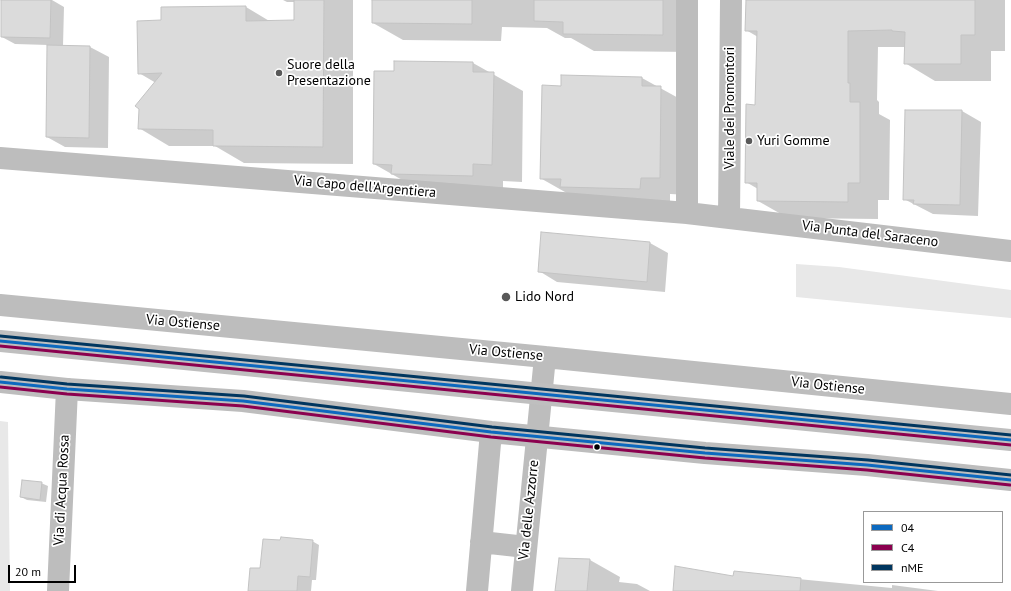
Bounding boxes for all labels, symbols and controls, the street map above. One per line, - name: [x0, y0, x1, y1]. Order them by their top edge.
- street label: Viale dei Promontori: [722, 47, 738, 169]
- place label: Suore della Presentazione: [287, 57, 371, 90]
- marker: Suore della Presentazione: [274, 68, 284, 78]
- place label: Yuri Gomme: [757, 133, 830, 149]
- marker: Yuri Gomme: [744, 136, 754, 146]
- street label: Via Capo dell'Argentiera: [293, 172, 437, 202]
- street label: Via Punta del Saraceno: [801, 217, 939, 251]
- place label: Lido Nord: [515, 289, 574, 305]
- marker: Lido Nord: [500, 291, 512, 303]
- street label: Via Ostiense: [145, 311, 221, 335]
- street label: Via Ostiense: [468, 341, 544, 365]
- street label: Via Ostiense: [790, 374, 866, 398]
- street label: Via di Acqua Rossa: [51, 434, 73, 546]
- unlabelled marker: [592, 442, 602, 452]
- street label: Via delle Azzorre: [515, 459, 543, 561]
- legend: [863, 511, 1003, 583]
- text: 04: [901, 520, 914, 535]
- text: C4: [901, 540, 914, 555]
- scale bar: [10, 557, 78, 583]
- text: nME: [901, 560, 924, 575]
- text: 20 m: [15, 564, 41, 579]

